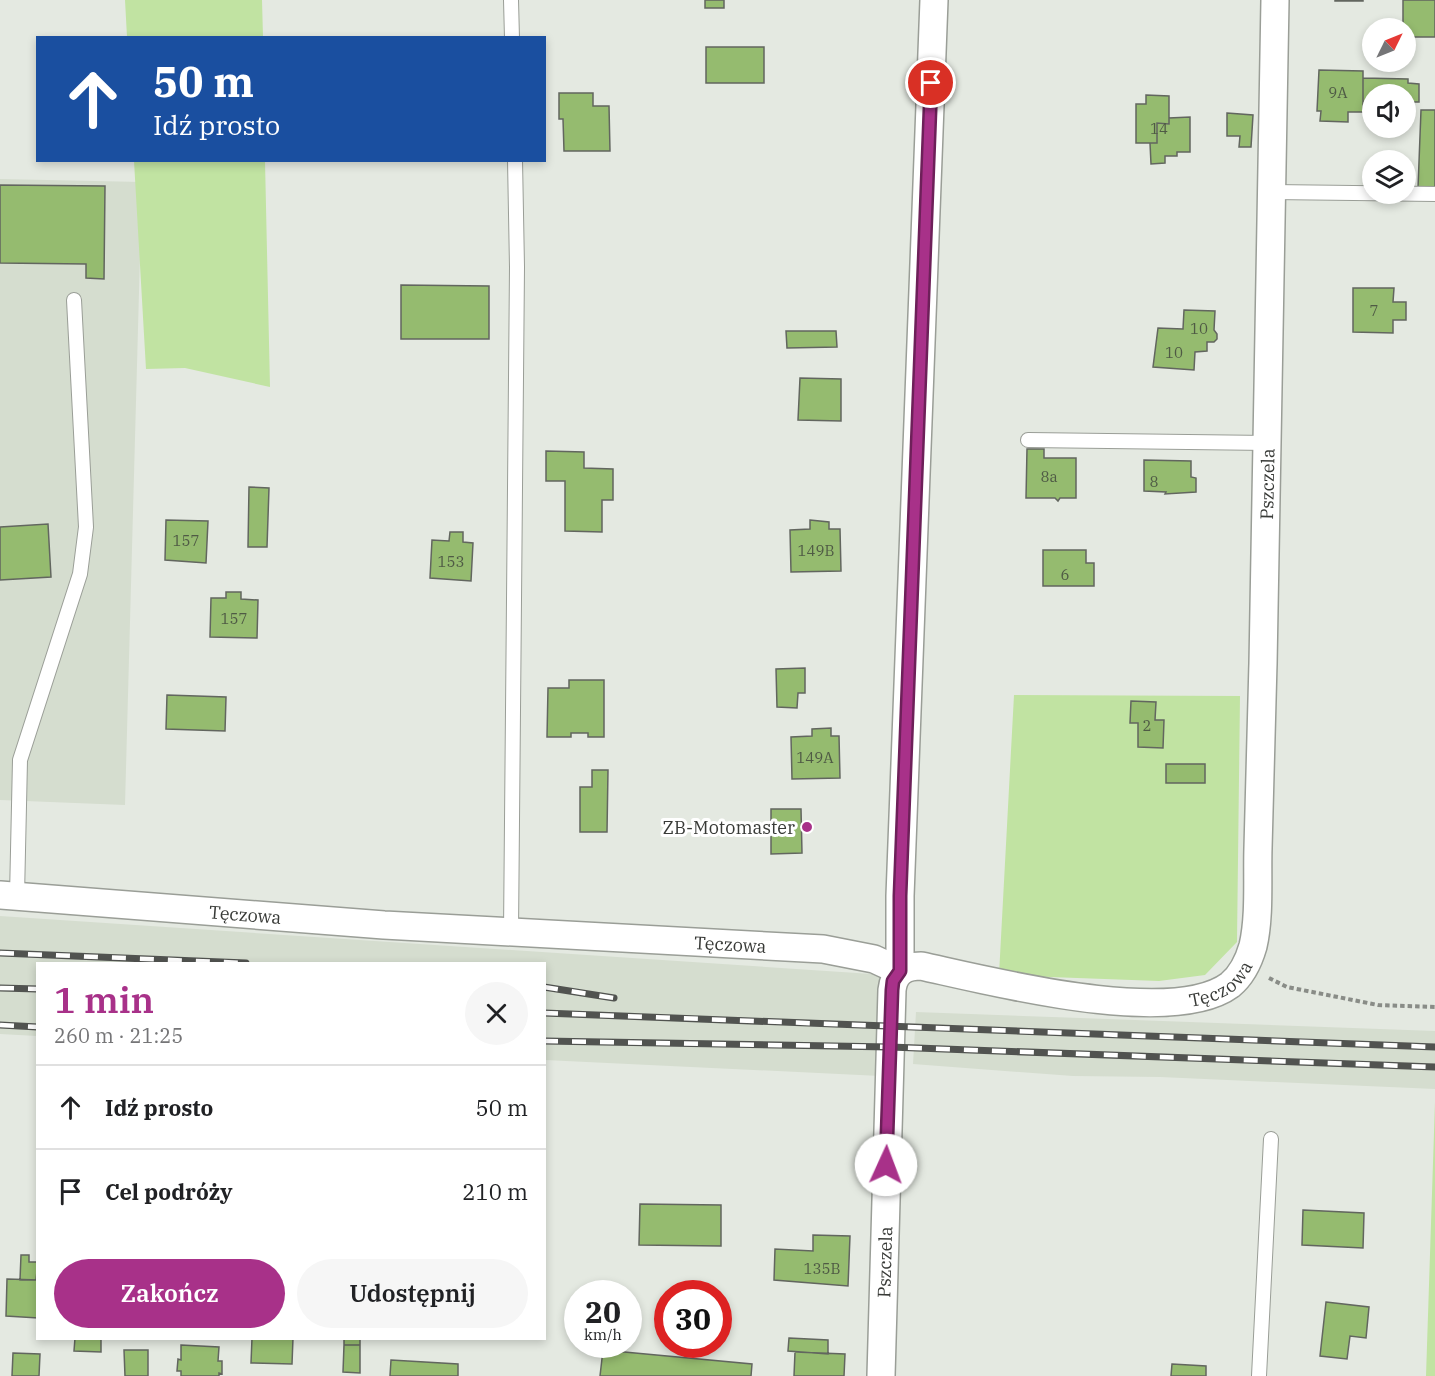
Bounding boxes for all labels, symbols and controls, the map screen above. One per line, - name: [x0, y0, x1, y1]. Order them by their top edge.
- north arrow: [1362, 18, 1416, 72]
- map controls: [1362, 18, 1416, 204]
- text: 50 m: [153, 54, 254, 109]
- pin: [905, 57, 956, 108]
- icon: ahead: [54, 60, 132, 138]
- icon: arrive: [914, 66, 947, 99]
- house number: 9A: [1328, 83, 1348, 102]
- button: sound: [1362, 84, 1416, 138]
- text: Idź prosto: [153, 107, 280, 142]
- house number: 14: [1150, 119, 1168, 138]
- button: layers: [1362, 150, 1416, 204]
- house number: 7: [1369, 301, 1379, 320]
- house number: 10: [1190, 319, 1208, 338]
- house number: 10: [1165, 343, 1183, 362]
- street label: Pszczela: [1255, 448, 1279, 520]
- house number: 8a: [1040, 467, 1058, 486]
- house number: 8: [1149, 472, 1159, 491]
- house number: 157: [172, 531, 200, 550]
- house number: 149B: [797, 541, 835, 560]
- house number: 153: [437, 552, 465, 571]
- house number: 6: [1060, 565, 1070, 584]
- house number: 157: [220, 609, 248, 628]
- house number: 2: [1142, 716, 1152, 735]
- house number: 149A: [796, 748, 834, 767]
- place label: ZB-Motomaster: [662, 816, 795, 839]
- marker: ZB-Motomaster: [800, 820, 814, 834]
- street label: Tęczowa: [208, 900, 282, 928]
- street label: Tęczowa: [693, 930, 767, 957]
- street label: Tęczowa: [1187, 957, 1257, 1011]
- text: 1 min: [54, 976, 154, 1023]
- button: close: [465, 982, 528, 1045]
- text: 260 m · 21:25: [54, 1022, 183, 1049]
- icon: ahead: [54, 1091, 87, 1124]
- text: Idź prosto: [105, 1093, 213, 1122]
- text: 50 m: [476, 1093, 528, 1122]
- position arrow: [854, 1133, 918, 1197]
- icon: arrive: [54, 1175, 87, 1208]
- text: Cel podróży: [105, 1177, 233, 1206]
- text: 210 m: [462, 1177, 528, 1206]
- street label: Pszczela: [872, 1226, 897, 1298]
- button: Zakończ: [54, 1259, 285, 1328]
- button: Udostępnij: [297, 1259, 528, 1328]
- house number: 135B: [803, 1259, 841, 1278]
- speed limit sign: 30: [654, 1280, 732, 1358]
- text: 20: [585, 1292, 621, 1331]
- text: km/h: [584, 1325, 622, 1344]

